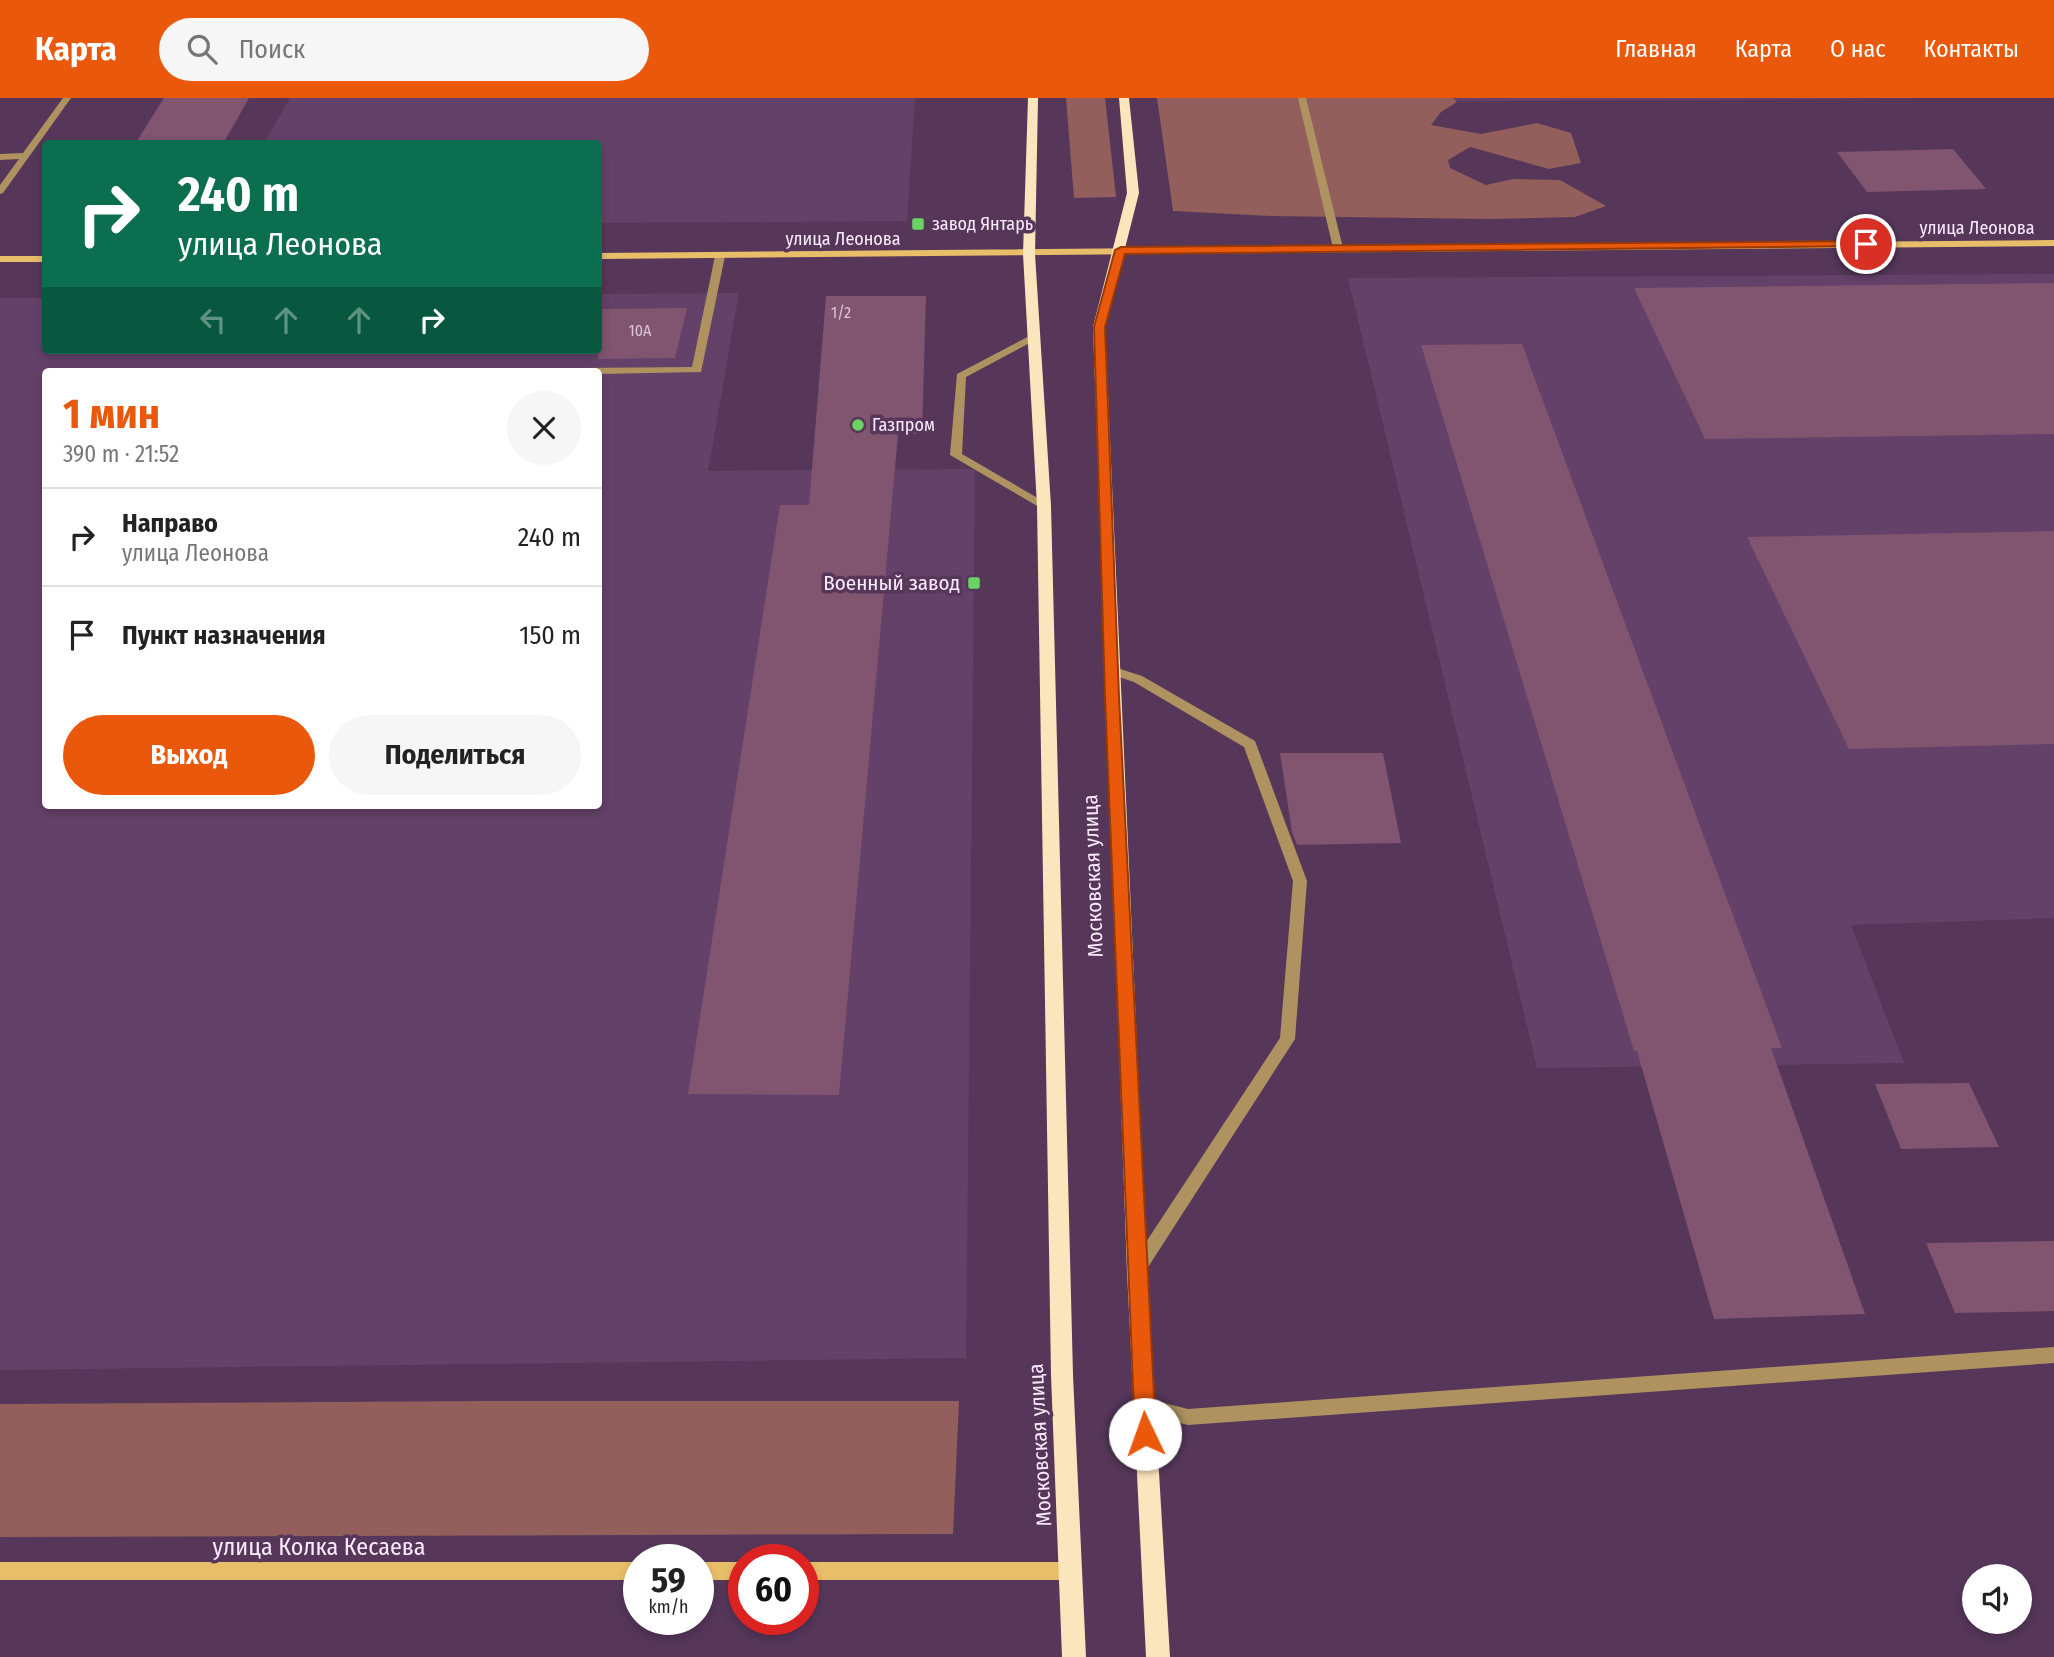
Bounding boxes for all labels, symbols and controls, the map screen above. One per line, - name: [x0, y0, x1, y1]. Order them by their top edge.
- search box: [159, 18, 649, 81]
- text: Карта: [35, 29, 117, 69]
- icon: search: [183, 30, 221, 68]
- text: Поиск: [239, 34, 305, 65]
- text: Главная: [1615, 35, 1697, 63]
- text: Карта: [1735, 35, 1792, 63]
- text: О нас: [1830, 35, 1885, 63]
- text: Контакты: [1923, 35, 2019, 63]
- text: 240 m: [178, 165, 299, 224]
- icon: right: [63, 168, 154, 259]
- place label: завод Янтарь: [932, 213, 1033, 235]
- pin: [1836, 214, 1896, 274]
- marker: завод Янтарь: [910, 216, 926, 232]
- street label: улица Леонова: [1919, 217, 2035, 239]
- text: улица Леонова: [178, 225, 382, 263]
- icon: arrive: [1847, 225, 1885, 263]
- street label: улица Леонова: [785, 228, 901, 250]
- icon: left: [194, 301, 232, 339]
- icon: ahead: [267, 301, 305, 339]
- icon: ahead: [340, 301, 378, 339]
- icon: right: [413, 301, 451, 339]
- house number: 1/2: [831, 303, 851, 322]
- house number: 10А: [629, 321, 652, 340]
- text: 1 мин: [63, 389, 160, 439]
- button: close: [507, 391, 581, 465]
- place label: Газпром: [872, 414, 935, 436]
- marker: Газпром: [850, 417, 866, 433]
- text: 390 m · 21:52: [63, 440, 179, 468]
- text: Направо: [122, 508, 218, 539]
- icon: right: [63, 518, 101, 556]
- text: 240 m: [518, 522, 581, 553]
- text: улица Леонова: [122, 539, 269, 567]
- place label: Военный завод: [823, 570, 960, 596]
- marker: Военный завод: [966, 575, 982, 591]
- icon: arrive: [63, 616, 101, 654]
- text: Пункт назначения: [122, 620, 326, 651]
- text: 150 m: [519, 620, 581, 651]
- button: Выход: [63, 715, 315, 795]
- button: Поделиться: [329, 715, 581, 795]
- street label: Московская улица: [1077, 794, 1109, 958]
- street label: Московская улица: [1023, 1363, 1057, 1527]
- position arrow: [1108, 1397, 1182, 1471]
- street label: улица Колка Кесаева: [213, 1533, 425, 1561]
- speed limit sign: 60: [728, 1544, 819, 1635]
- text: 59: [651, 1559, 686, 1601]
- map controls: [1962, 1564, 2032, 1634]
- button: sound: [1962, 1564, 2032, 1634]
- text: km/h: [648, 1596, 689, 1618]

